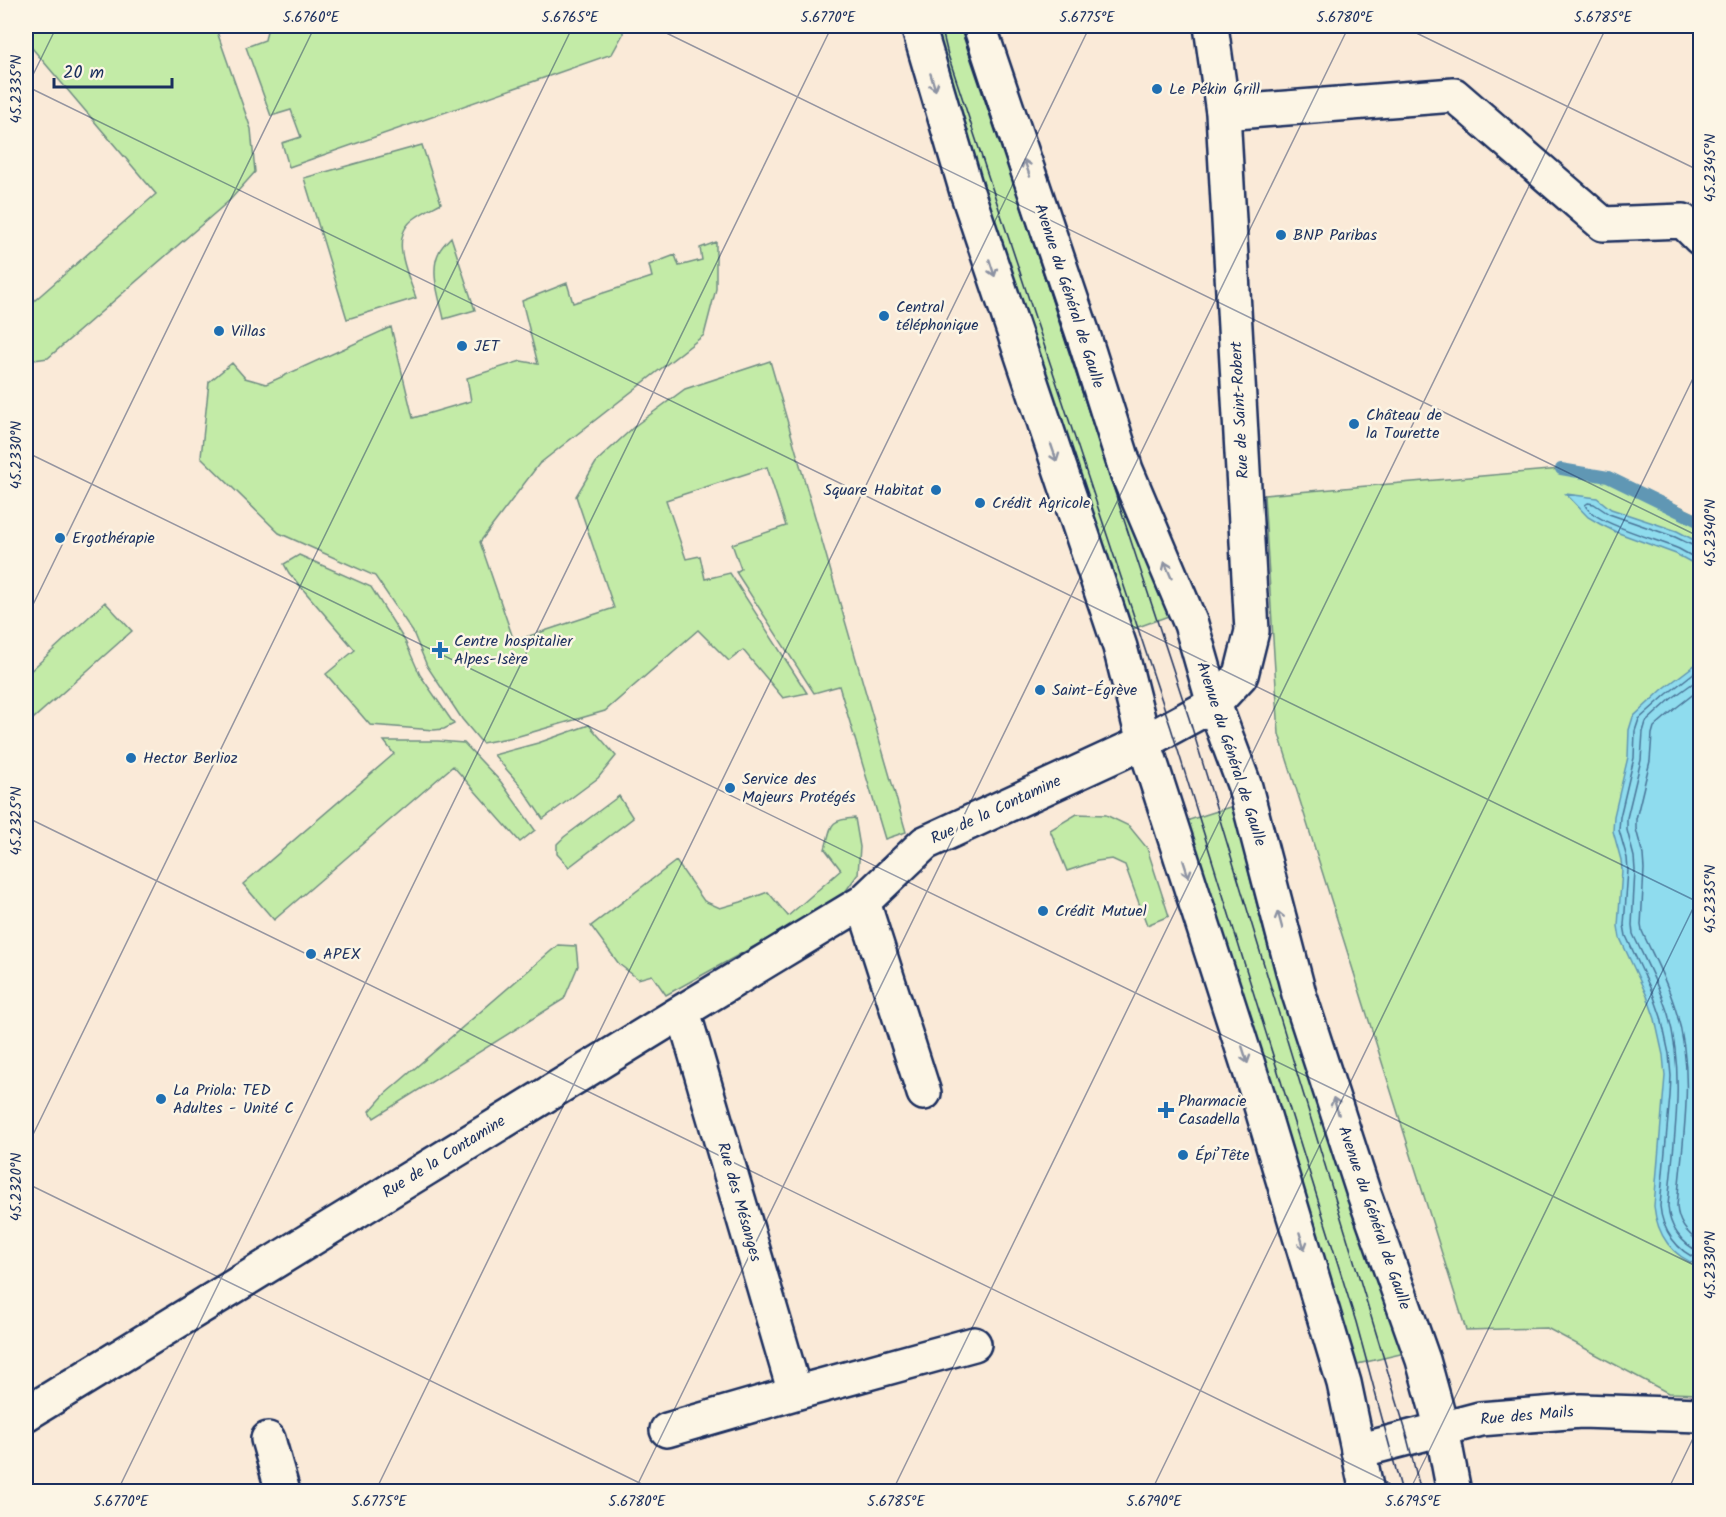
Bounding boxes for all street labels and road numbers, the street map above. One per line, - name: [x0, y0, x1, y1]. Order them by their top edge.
- street label: Avenue du Général de Gaulle: [1027, 201, 1111, 391]
- street label: Rue de Saint-Robert: [1224, 340, 1256, 479]
- street label: Avenue du Général de Gaulle: [1189, 659, 1273, 849]
- street label: Rue de la Contamine: [927, 769, 1065, 851]
- street label: Rue de la Contamine: [377, 1109, 511, 1205]
- street label: Avenue du Général de Gaulle: [1331, 1123, 1417, 1313]
- street label: Rue des Mésanges: [710, 1139, 768, 1265]
- street label: Rue des Mails: [1479, 1399, 1575, 1433]

